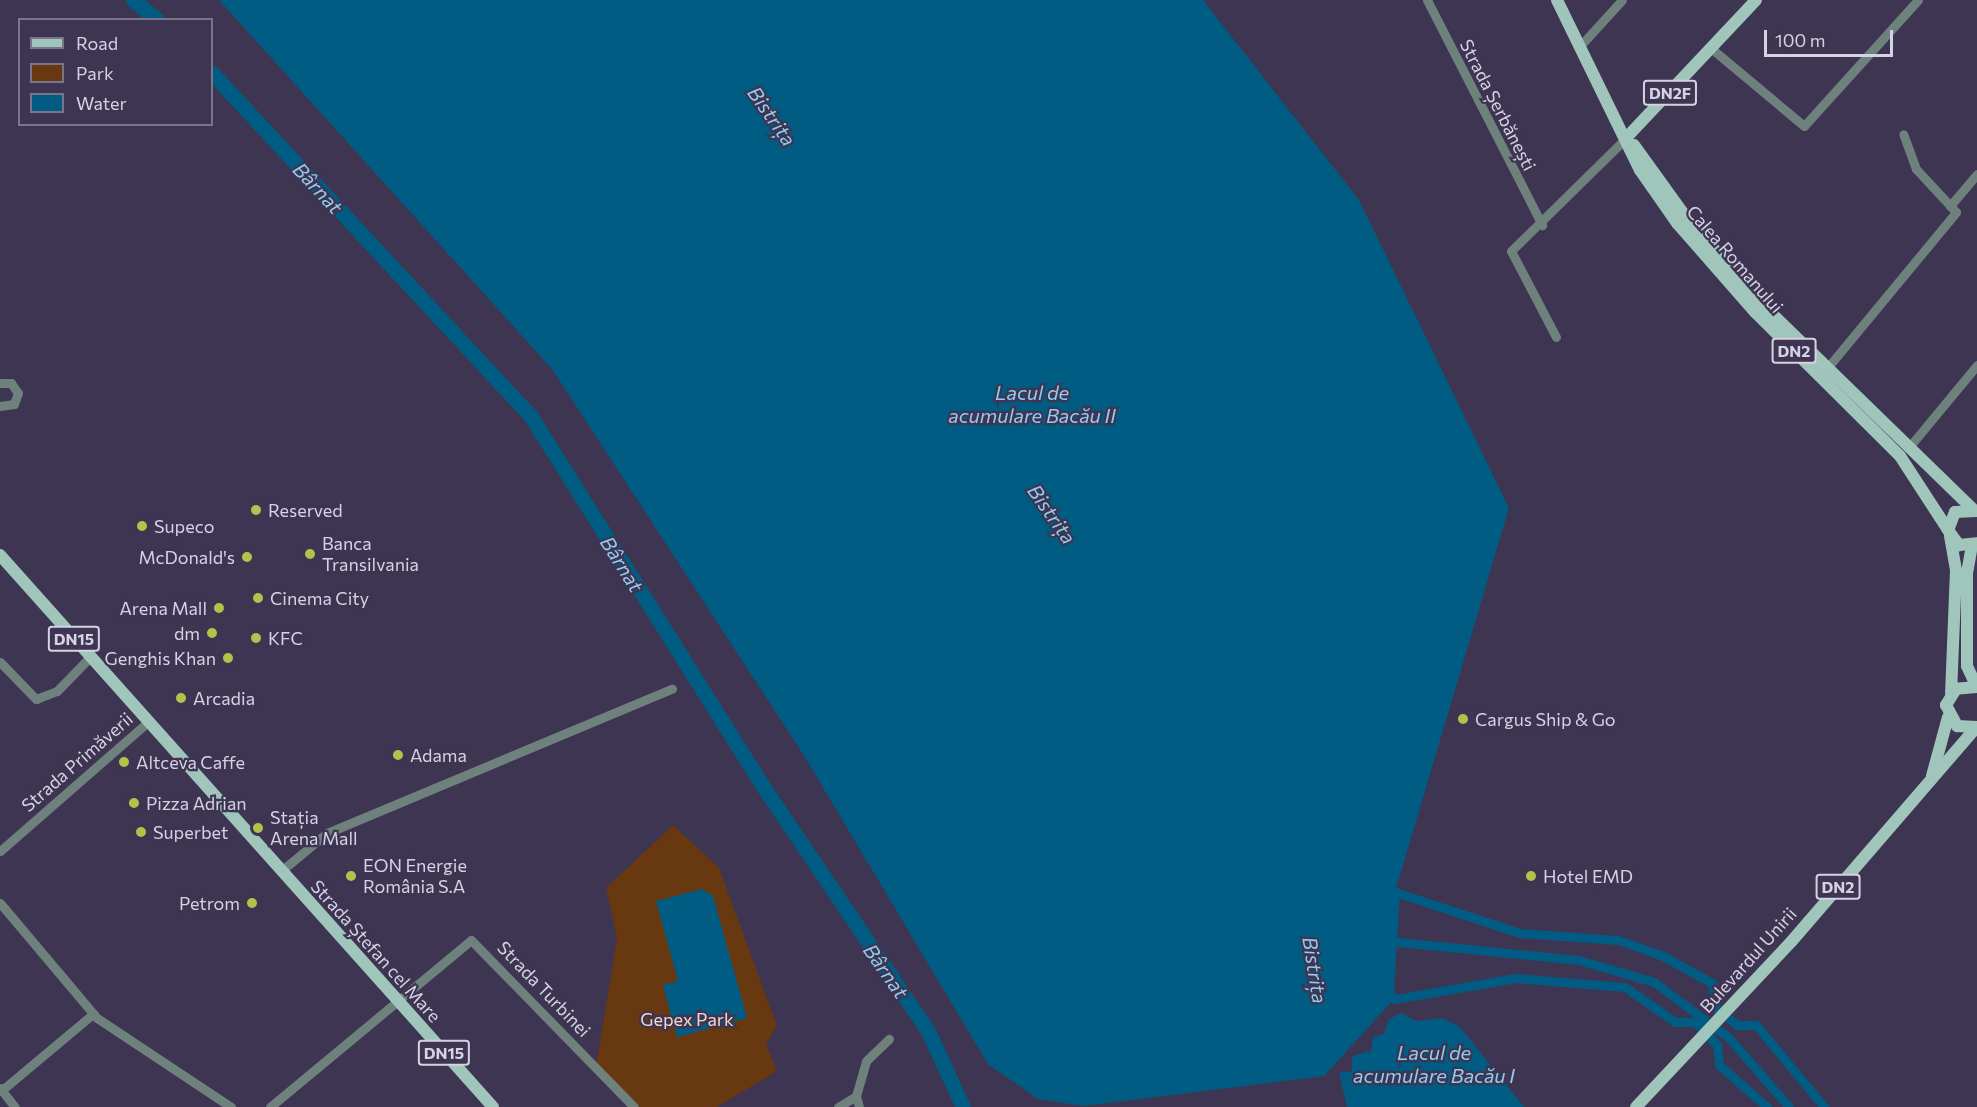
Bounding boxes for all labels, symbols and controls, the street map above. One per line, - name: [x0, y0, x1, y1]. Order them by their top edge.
- legend: [18, 18, 213, 126]
- scale bar: [1767, 18, 1896, 56]
- text: 100 m: [1775, 29, 1825, 51]
- text: Road: [76, 32, 118, 54]
- street label: Strada Șerbănești: [1456, 36, 1540, 174]
- text: Park: [76, 62, 114, 84]
- road number: DN2F: [1642, 80, 1698, 106]
- water label: Bistrița: [743, 82, 801, 150]
- text: Water: [76, 92, 127, 114]
- water label: Bârnat: [288, 157, 348, 219]
- street label: Calea Romanului: [1682, 201, 1788, 317]
- road number: DN2: [1772, 338, 1816, 364]
- water label: Lacul de acumulare Bacău II: [948, 380, 1116, 427]
- water label: Bistrița: [1023, 480, 1081, 548]
- place label: Reserved: [268, 499, 343, 521]
- marker: Reserved: [249, 503, 263, 517]
- place label: Supeco: [154, 515, 214, 537]
- marker: Supeco: [135, 519, 149, 533]
- water label: Bârnat: [596, 532, 648, 596]
- place label: Banca Transilvania: [322, 533, 419, 576]
- place label: McDonald's: [138, 546, 235, 568]
- marker: Banca Transilvania: [303, 547, 317, 561]
- marker: McDonald's: [240, 550, 254, 564]
- place label: Cinema City: [270, 587, 369, 609]
- marker: Cinema City: [251, 591, 265, 605]
- place label: Arena Mall: [119, 597, 207, 619]
- marker: Arena Mall: [212, 601, 226, 615]
- place label: dm: [174, 622, 200, 644]
- road number: DN15: [47, 626, 101, 652]
- marker: dm: [205, 626, 219, 640]
- place label: KFC: [268, 627, 303, 649]
- marker: KFC: [249, 631, 263, 645]
- place label: Genghis Khan: [105, 647, 216, 669]
- marker: Genghis Khan: [221, 651, 235, 665]
- place label: Arcadia: [193, 687, 255, 709]
- marker: Arcadia: [174, 691, 188, 705]
- street label: Strada Primăverii: [17, 708, 137, 816]
- place label: Cargus Ship & Go: [1475, 708, 1616, 730]
- marker: Cargus Ship & Go: [1456, 712, 1470, 726]
- place label: Adama: [410, 744, 467, 766]
- marker: Adama: [391, 748, 405, 762]
- place label: Altceva Caffe: [136, 751, 245, 773]
- marker: Altceva Caffe: [117, 755, 131, 769]
- place label: Pizza Adrian: [146, 792, 247, 814]
- marker: Pizza Adrian: [127, 796, 141, 810]
- place label: Stația Arena Mall: [270, 807, 358, 850]
- place label: Superbet: [153, 821, 228, 843]
- marker: Stația Arena Mall: [251, 821, 265, 835]
- marker: Superbet: [134, 825, 148, 839]
- place label: EON Energie România S.A: [363, 855, 467, 898]
- place label: Hotel EMD: [1543, 865, 1633, 887]
- marker: EON Energie România S.A: [344, 869, 358, 883]
- marker: Hotel EMD: [1524, 869, 1538, 883]
- road number: DN2: [1816, 874, 1860, 900]
- street label: Strada Ștefan cel Mare: [306, 875, 446, 1027]
- place label: Petrom: [179, 892, 240, 914]
- marker: Petrom: [245, 896, 259, 910]
- street label: Bulevardul Unirii: [1695, 903, 1801, 1017]
- water label: Bistrița: [1298, 935, 1332, 1005]
- street label: Strada Turbinei: [493, 937, 595, 1041]
- water label: Bârnat: [859, 939, 913, 1003]
- park label: Gepex Park: [640, 1008, 734, 1030]
- road number: DN15: [417, 1040, 471, 1066]
- water label: Lacul de acumulare Bacău I: [1353, 1040, 1515, 1087]

